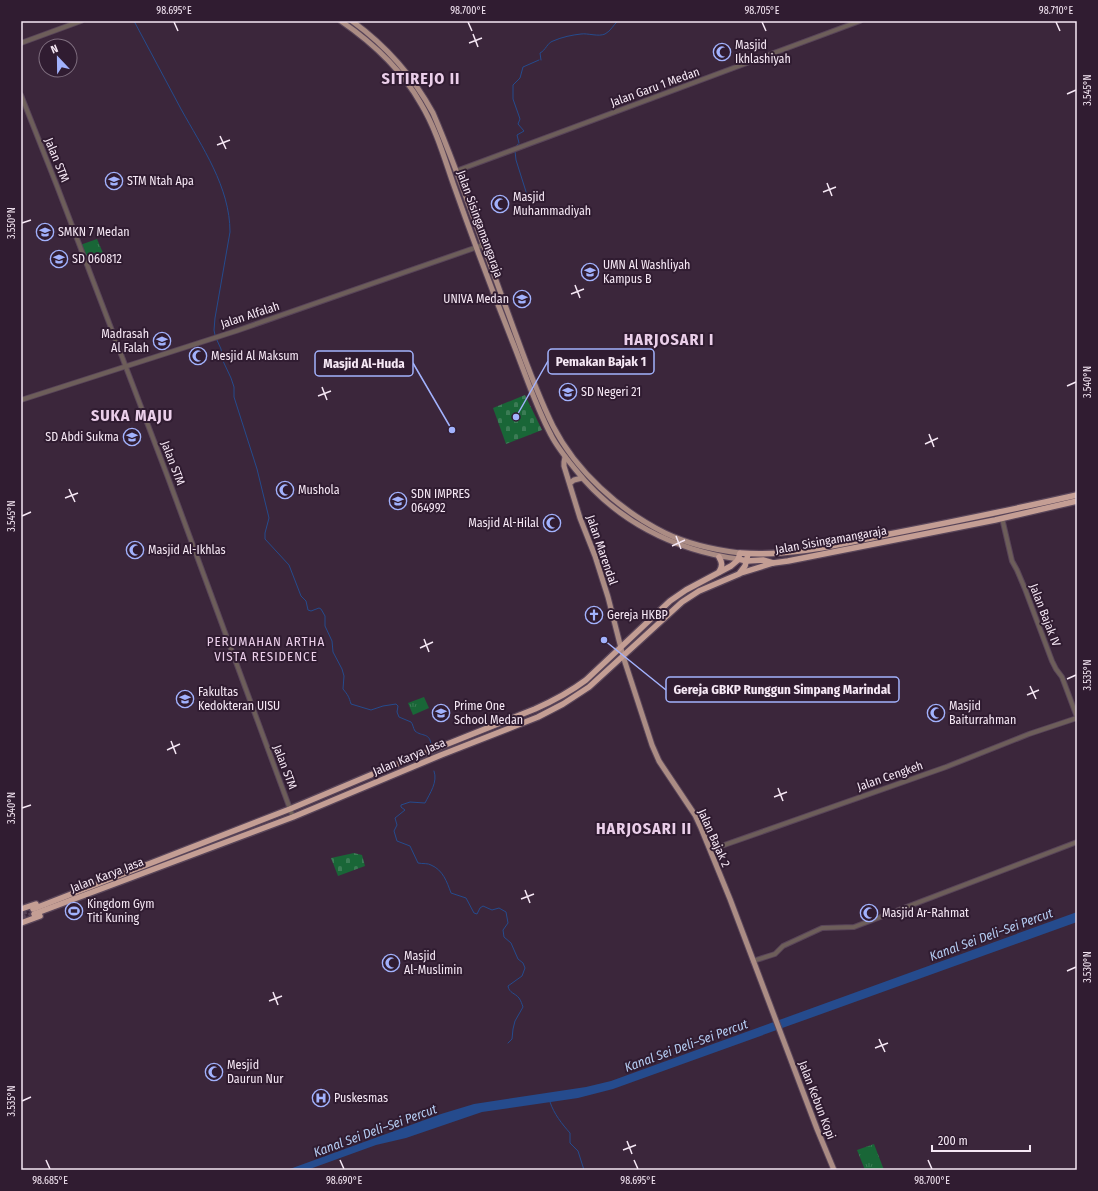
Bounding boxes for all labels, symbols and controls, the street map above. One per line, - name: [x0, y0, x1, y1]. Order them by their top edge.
- text: 98.695°E: [156, 5, 192, 17]
- text: 98.700°E: [450, 5, 486, 17]
- text: 98.705°E: [745, 5, 780, 17]
- text: 98.710°E: [1039, 5, 1074, 17]
- north arrow: [38, 38, 78, 78]
- place label: Masjid Ikhlashiyah: [735, 38, 791, 66]
- text: N: [49, 42, 60, 56]
- mosque icon: Masjid Ikhlashiyah: [712, 42, 732, 62]
- street label: Jalan Garu 1 Medan: [609, 64, 701, 110]
- district label: SITIREJO II: [382, 69, 460, 88]
- text: 3.545°N: [1082, 74, 1094, 106]
- street label: Jalan STM: [42, 136, 72, 184]
- street label: Jalan Sisingamangaraja: [454, 168, 506, 280]
- school or university icon: STM Ntah Apa: [104, 171, 124, 191]
- place label: STM Ntah Apa: [127, 174, 194, 188]
- place label: Masjid Muhammadiyah: [513, 190, 591, 218]
- mosque icon: Masjid Muhammadiyah: [490, 194, 510, 214]
- text: 3.550°N: [6, 207, 18, 239]
- school or university icon: SMKN 7 Medan: [35, 222, 55, 242]
- place label: SMKN 7 Medan: [58, 225, 130, 239]
- school or university icon: SD 060812: [49, 249, 69, 269]
- place label: SD 060812: [72, 252, 122, 266]
- place label: UMN Al Washliyah Kampus B: [603, 258, 690, 286]
- school or university icon: UMN Al Washliyah Kampus B: [580, 262, 600, 282]
- school or university icon: UNIVA Medan: [512, 289, 532, 309]
- place label: UNIVA Medan: [443, 292, 509, 306]
- street label: Jalan Alfalah: [219, 299, 281, 331]
- place label: Madrasah Al Falah: [101, 327, 149, 355]
- district label: HARJOSARI I: [624, 330, 714, 349]
- school or university icon: Madrasah Al Falah: [152, 331, 172, 351]
- mosque icon: Mesjid Al Maksum: [188, 346, 208, 366]
- place label: Mesjid Al Maksum: [211, 349, 299, 363]
- callout: Pemakan Bajak 1: [548, 349, 654, 374]
- callout: Masjid Al-Huda: [315, 351, 413, 376]
- text: Pemakan Bajak 1: [556, 354, 646, 369]
- text: Masjid Al-Huda: [323, 356, 405, 371]
- text: 3.540°N: [1082, 366, 1094, 398]
- school or university icon: SD Negeri 21: [558, 382, 578, 402]
- place label: SD Negeri 21: [581, 385, 641, 399]
- district label: SUKA MAJU: [91, 406, 173, 425]
- school or university icon: SD Abdi Sukma: [122, 427, 142, 447]
- place label: SD Abdi Sukma: [45, 430, 119, 444]
- street label: Jalan STM: [158, 439, 188, 487]
- mosque icon: Mushola: [275, 480, 295, 500]
- place label: Mushola: [298, 483, 340, 497]
- place label: SDN IMPRES 064992: [411, 487, 470, 515]
- school or university icon: SDN IMPRES 064992: [388, 491, 408, 511]
- text: 3.545°N: [6, 500, 18, 532]
- mosque icon: Masjid Al-Hilal: [542, 513, 562, 533]
- street label: Jalan Marendal: [583, 513, 621, 587]
- place label: Masjid Al-Hilal: [468, 516, 539, 530]
- street label: Jalan Sisingamangaraja: [774, 523, 888, 557]
- mosque icon: Masjid Al-Ikhlas: [125, 540, 145, 560]
- place label: Masjid Al-Ikhlas: [148, 543, 226, 557]
- street label: Jalan Bajak IV: [1027, 582, 1064, 649]
- church icon: Gereja HKBP: [584, 605, 604, 625]
- place label: Gereja HKBP: [607, 608, 668, 622]
- district label: PERUMAHAN ARTHA VISTA RESIDENCE: [207, 634, 325, 664]
- text: 3.535°N: [1082, 659, 1094, 691]
- callout: Gereja GBKP Runggun Simpang Marindal: [666, 677, 899, 702]
- text: Gereja GBKP Runggun Simpang Marindal: [673, 682, 891, 697]
- place label: Fakultas Kedokteran UISU: [198, 685, 280, 713]
- school or university icon: Fakultas Kedokteran UISU: [175, 689, 195, 709]
- place label: Prime One School Medan: [454, 699, 523, 727]
- place label: Masjid Baiturrahman: [949, 699, 1016, 727]
- school or university icon: Prime One School Medan: [431, 703, 451, 723]
- mosque icon: Masjid Baiturrahman: [926, 703, 946, 723]
- street label: Jalan Karya Jasa: [371, 735, 447, 779]
- street label: Jalan STM: [270, 743, 300, 791]
- street label: Jalan Cengkeh: [855, 758, 925, 794]
- text: 3.540°N: [6, 792, 18, 824]
- street label: Jalan Bajak 2: [695, 807, 733, 869]
- district label: HARJOSARI II: [596, 819, 692, 838]
- street label: Jalan Karya Jasa: [68, 855, 146, 895]
- place label: Kingdom Gym Titi Kuning: [87, 897, 154, 925]
- sports icon: Kingdom Gym Titi Kuning: [64, 901, 84, 921]
- mosque icon: Masjid Ar-Rahmat: [859, 903, 879, 923]
- water label: Kanal Sei Deli–Sei Percut: [928, 905, 1056, 964]
- place label: Masjid Ar-Rahmat: [882, 906, 969, 920]
- place label: Masjid Al-Muslimin: [404, 949, 463, 977]
- text: 3.530°N: [1082, 951, 1094, 983]
- mosque icon: Masjid Al-Muslimin: [381, 953, 401, 973]
- water label: Kanal Sei Deli–Sei Percut: [623, 1016, 751, 1075]
- place label: Mesjid Daurun Nur: [227, 1058, 284, 1086]
- street label: Jalan Kebun Kopi: [796, 1059, 838, 1141]
- mosque icon: Mesjid Daurun Nur: [204, 1062, 224, 1082]
- text: 3.535°N: [6, 1085, 18, 1117]
- hospital icon: Puskesmas: [311, 1088, 331, 1108]
- place label: Puskesmas: [334, 1091, 388, 1105]
- water label: Kanal Sei Deli–Sei Percut: [312, 1101, 440, 1160]
- scale bar: [932, 1127, 1030, 1153]
- text: 200 m: [938, 1134, 968, 1148]
- text: 98.685°E: [32, 1175, 68, 1187]
- text: 98.690°E: [326, 1175, 362, 1187]
- text: 98.695°E: [620, 1175, 656, 1187]
- text: 98.700°E: [914, 1175, 950, 1187]

